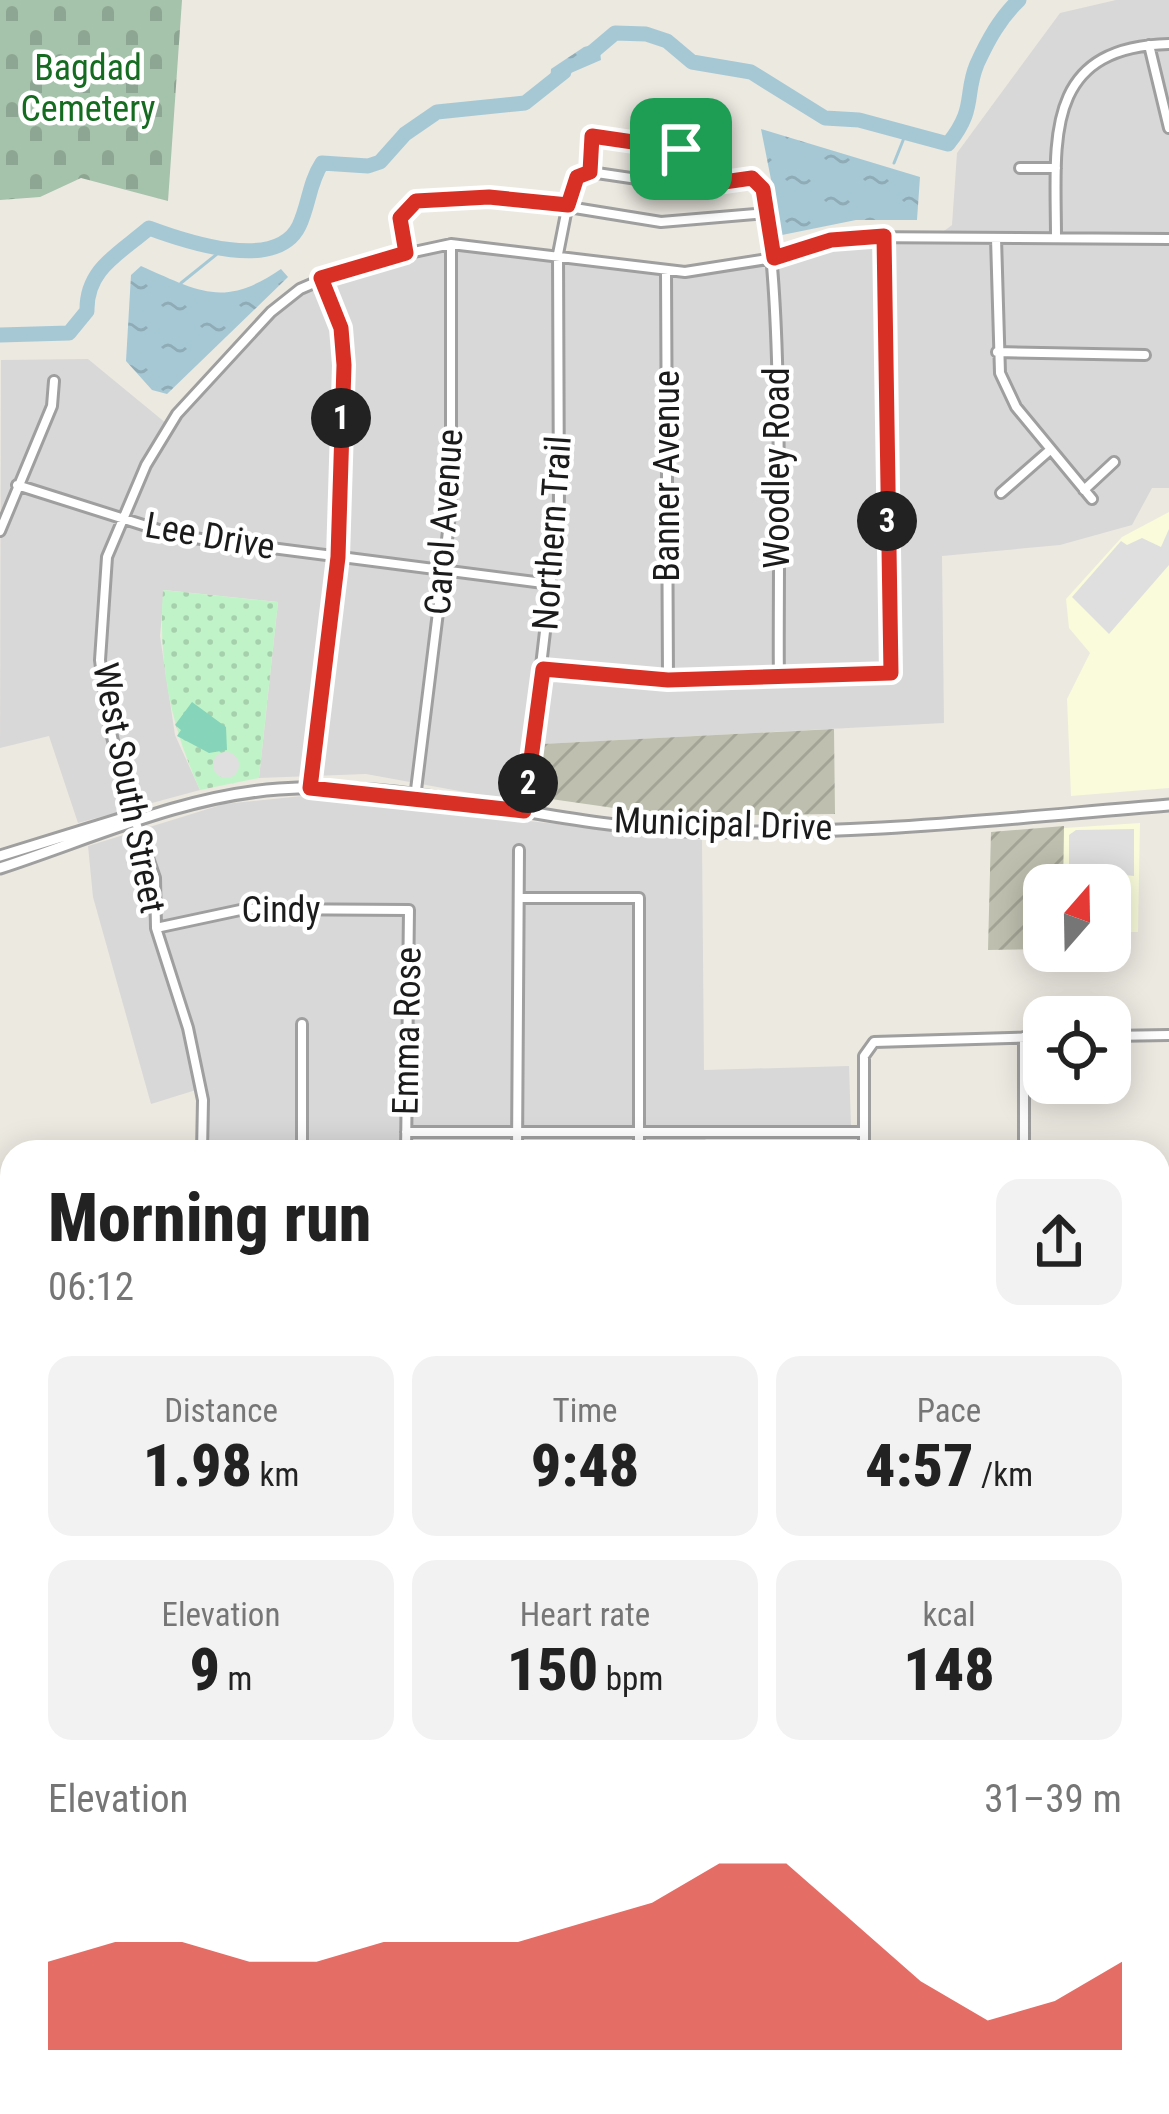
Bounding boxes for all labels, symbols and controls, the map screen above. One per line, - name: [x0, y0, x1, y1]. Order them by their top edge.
- park label: Bagdad Cemetery: [20, 47, 156, 130]
- pin: [630, 98, 732, 200]
- icon: arrive: [648, 116, 714, 182]
- street label: Woodley Road: [756, 367, 798, 569]
- street label: Banner Avenue: [646, 370, 688, 582]
- pin: 1: [311, 388, 371, 448]
- text: 1: [333, 398, 349, 437]
- street label: Carol Avenue: [417, 428, 471, 616]
- street label: Northern Trail: [524, 434, 580, 632]
- pin: 3: [857, 491, 917, 551]
- text: 3: [879, 501, 895, 540]
- street label: Lee Drive: [142, 504, 278, 568]
- street label: West South Street: [84, 659, 174, 917]
- pin: 2: [498, 753, 558, 813]
- text: 2: [520, 763, 536, 802]
- street label: Municipal Drive: [613, 799, 833, 849]
- north arrow: [1023, 864, 1131, 972]
- map controls: [1023, 864, 1131, 1104]
- street label: Cindy: [242, 889, 320, 931]
- street label: Emma Rose: [385, 947, 429, 1115]
- button: locate: [1023, 996, 1131, 1104]
- button: share: [996, 1179, 1122, 1305]
- text: Morning run: [48, 1180, 371, 1257]
- text: 06:12: [48, 1264, 134, 1310]
- text: Distance: [164, 1391, 278, 1430]
- text: Time: [552, 1391, 618, 1430]
- text: Pace: [917, 1391, 981, 1430]
- text: 1.98: [143, 1430, 252, 1501]
- text: 9:48: [531, 1430, 639, 1501]
- text: 4:57: [865, 1430, 973, 1501]
- text: km: [252, 1455, 299, 1494]
- text: /km: [973, 1455, 1033, 1494]
- text: Elevation: [162, 1595, 280, 1634]
- text: Heart rate: [520, 1595, 650, 1634]
- text: kcal: [922, 1595, 976, 1634]
- text: 9: [190, 1634, 220, 1705]
- text: 150: [507, 1634, 598, 1705]
- text: 148: [903, 1634, 995, 1705]
- text: m: [220, 1659, 252, 1698]
- text: bpm: [598, 1659, 663, 1698]
- text: Elevation: [48, 1776, 188, 1822]
- text: 31–39 m: [984, 1776, 1122, 1822]

